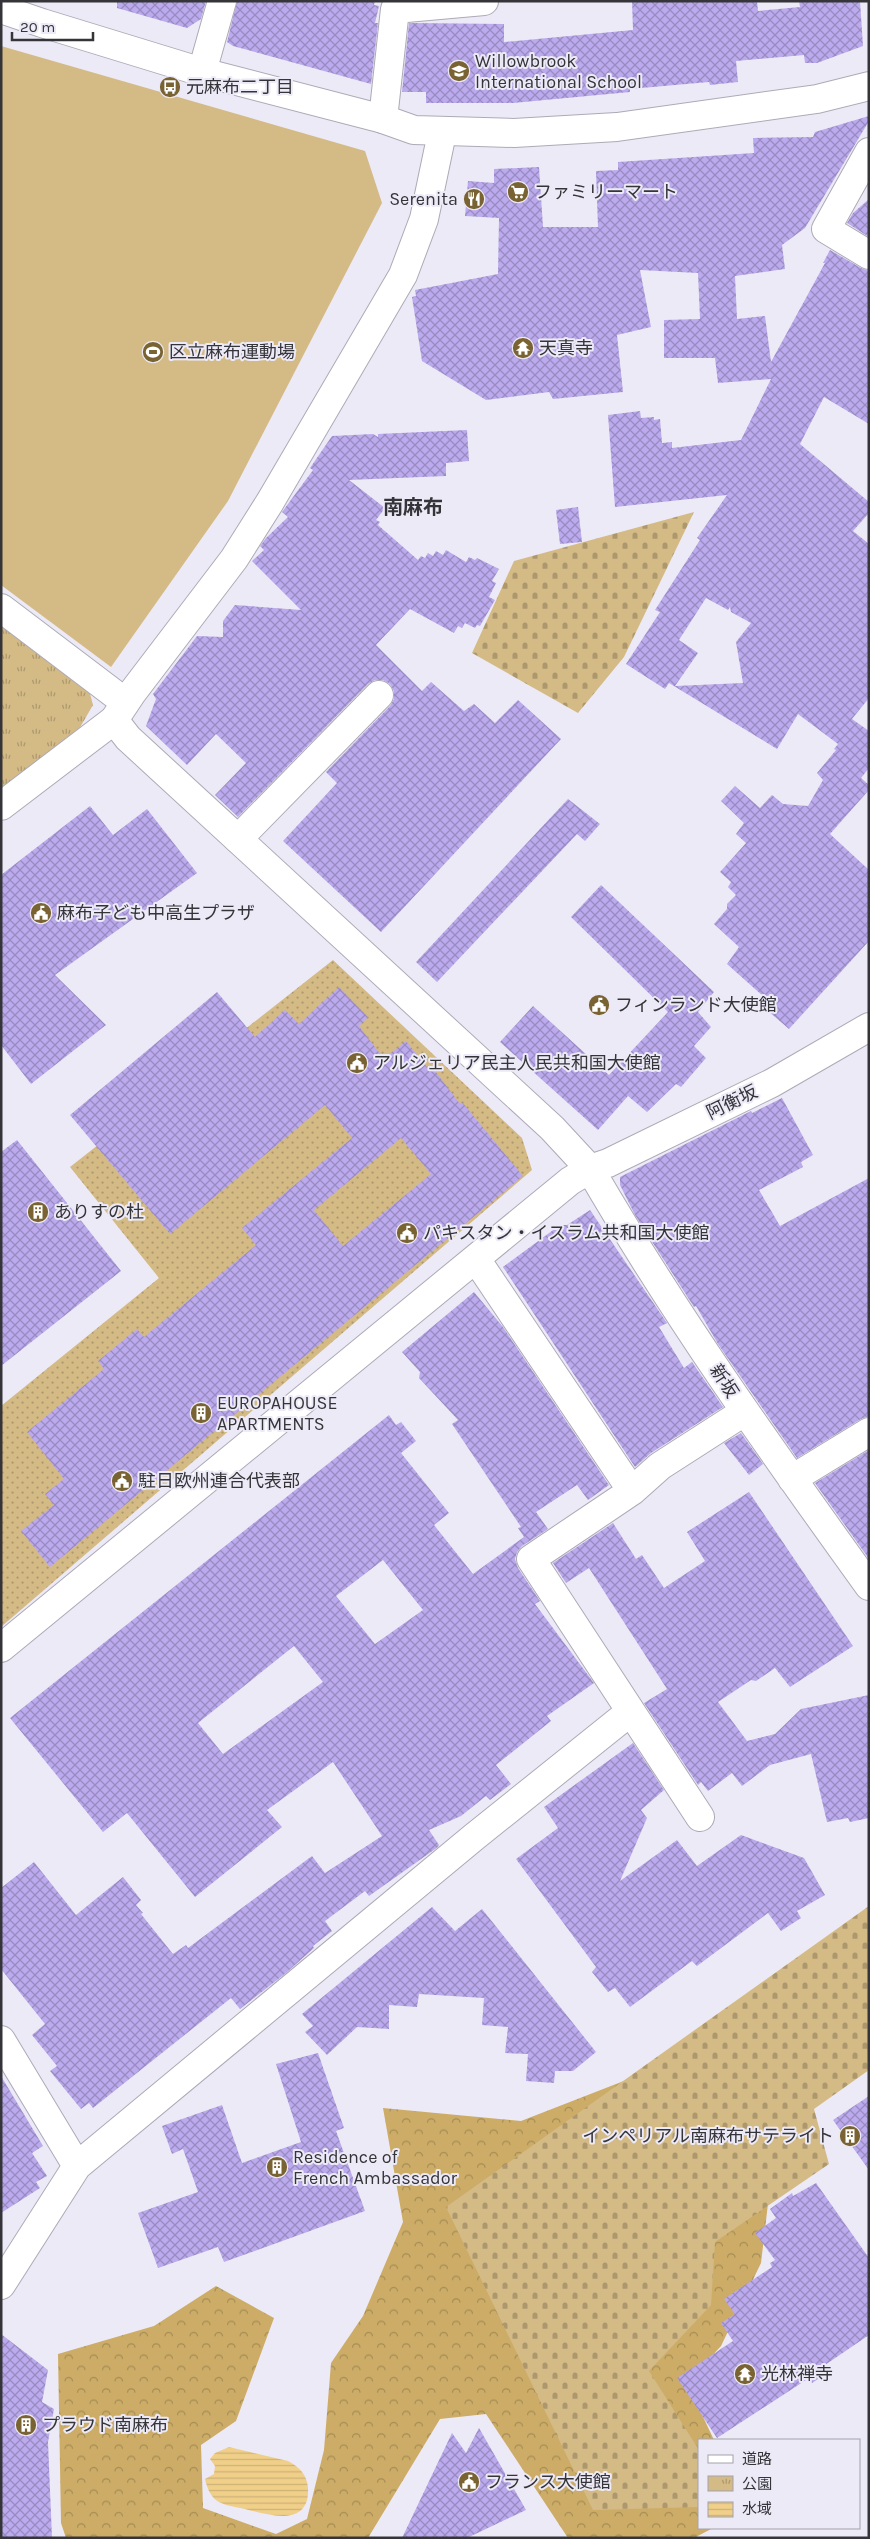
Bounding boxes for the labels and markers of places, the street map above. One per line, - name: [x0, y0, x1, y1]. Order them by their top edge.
- place label: Willowbrook International School: [475, 50, 642, 93]
- school or university icon: Willowbrook International School: [447, 59, 471, 83]
- bus stop icon: 元麻布二丁目: [158, 75, 182, 99]
- place label: 元麻布二丁目: [186, 76, 294, 98]
- supermarket icon: ファミリーマート: [506, 180, 530, 204]
- place label: ファミリーマート: [534, 181, 678, 203]
- restaurant icon: Serenita: [462, 187, 486, 211]
- place label: Serenita: [389, 188, 458, 210]
- temple icon: 天真寺: [511, 336, 535, 360]
- place label: 天真寺: [539, 337, 593, 359]
- sports icon: 区立麻布運動場: [141, 340, 165, 364]
- place label: 区立麻布運動場: [169, 341, 295, 363]
- public building icon: 麻布子ども中高生プラザ: [29, 901, 53, 925]
- place label: 麻布子ども中高生プラザ: [57, 902, 255, 924]
- public building icon: フィンランド大使館: [587, 993, 611, 1017]
- place label: フィンランド大使館: [615, 994, 777, 1016]
- public building icon: アルジェリア民主人民共和国大使館: [345, 1051, 369, 1075]
- place label: アルジェリア民主人民共和国大使館: [373, 1052, 661, 1074]
- building icon: ありすの杜: [26, 1200, 50, 1224]
- place label: ありすの杜: [54, 1201, 144, 1223]
- public building icon: パキスタン・イスラム共和国大使館: [395, 1221, 419, 1245]
- place label: パキスタン・イスラム共和国大使館: [423, 1222, 709, 1244]
- place label: EUROPAHOUSE APARTMENTS: [217, 1392, 338, 1435]
- building icon: EUROPAHOUSE APARTMENTS: [189, 1401, 213, 1425]
- public building icon: 駐日欧州連合代表部: [110, 1469, 134, 1493]
- place label: 駐日欧州連合代表部: [138, 1470, 300, 1492]
- building icon: インペリアル南麻布サテライト: [838, 2124, 862, 2148]
- place label: インペリアル南麻布サテライト: [582, 2125, 834, 2147]
- place label: Residence of French Ambassador: [293, 2146, 458, 2189]
- building icon: Residence of French Ambassador: [265, 2155, 289, 2179]
- temple icon: 光林禅寺: [733, 2362, 757, 2386]
- place label: 光林禅寺: [761, 2363, 833, 2385]
- building icon: プラウド南麻布: [14, 2413, 38, 2437]
- place label: プラウド南麻布: [42, 2414, 168, 2436]
- public building icon: フランス大使館: [457, 2470, 481, 2494]
- place label: フランス大使館: [485, 2471, 611, 2493]

